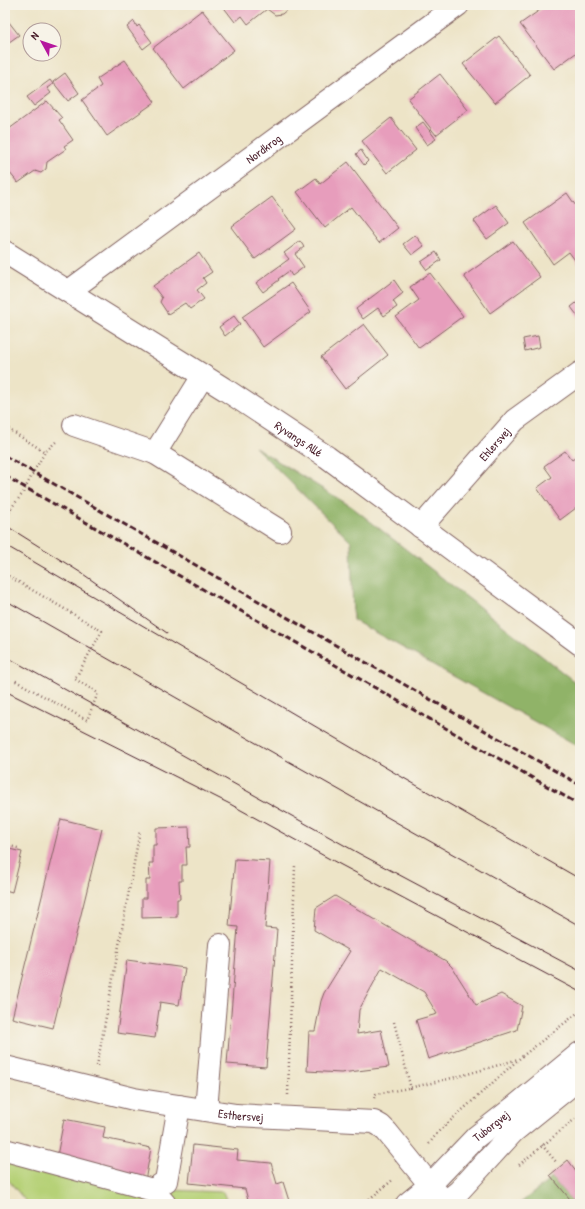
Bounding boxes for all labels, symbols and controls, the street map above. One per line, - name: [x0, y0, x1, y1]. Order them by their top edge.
- north arrow: [22, 22, 62, 62]
- text: N: [27, 29, 42, 42]
- street label: Nordkrog: [242, 129, 284, 167]
- street label: Ryvangs Allé: [272, 416, 326, 460]
- street label: Ehlersvej: [475, 423, 514, 464]
- street label: Esthersvej: [217, 1104, 264, 1125]
- street label: Tuborgvej: [469, 1106, 513, 1145]

